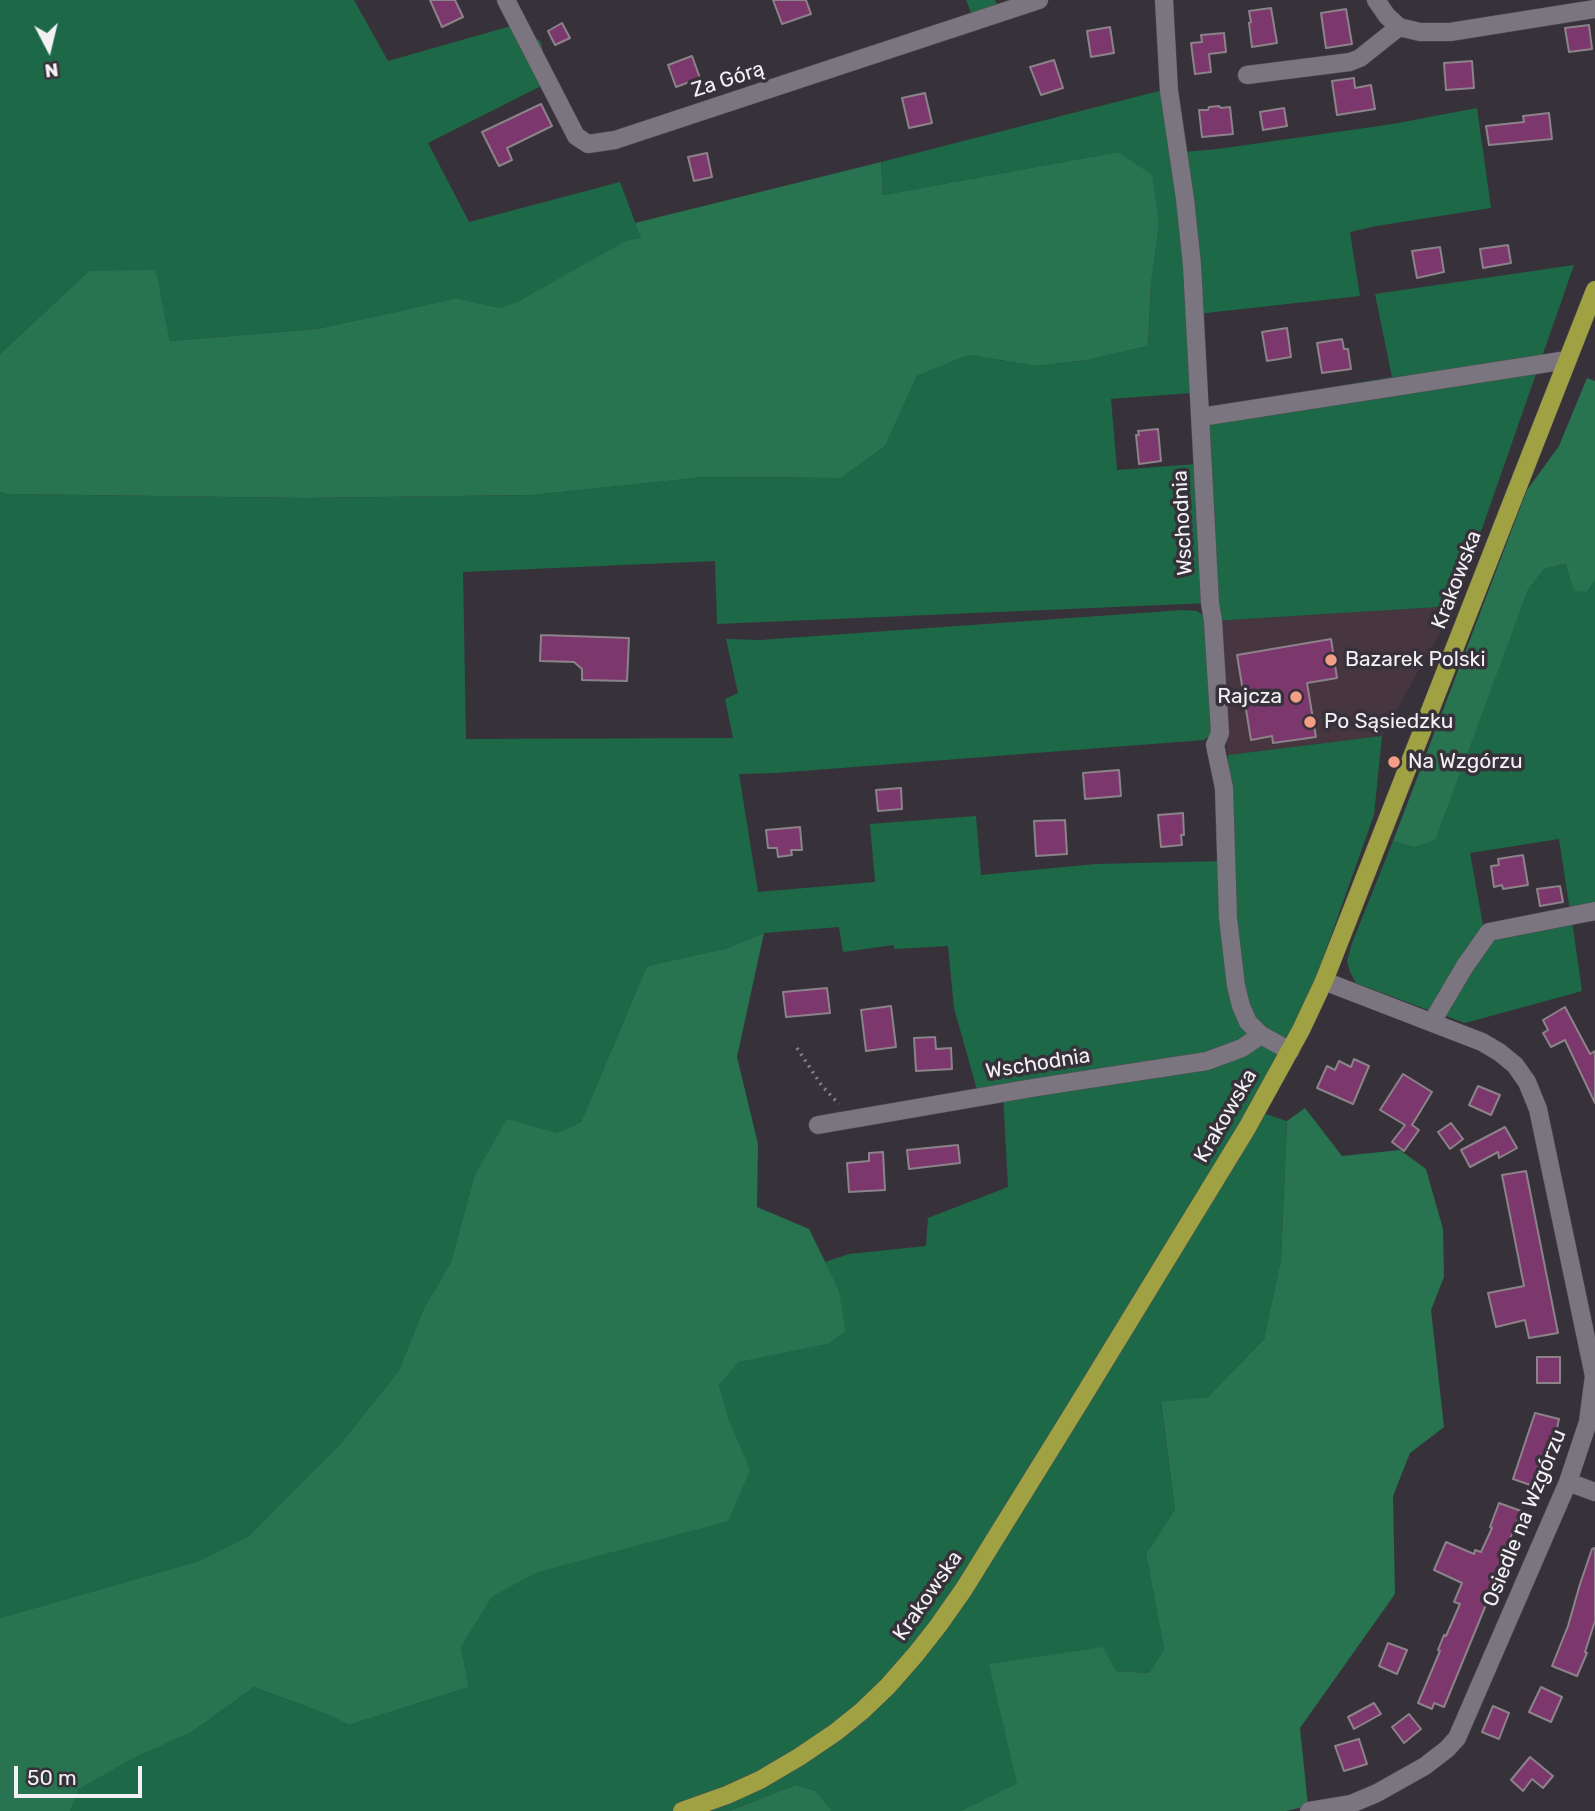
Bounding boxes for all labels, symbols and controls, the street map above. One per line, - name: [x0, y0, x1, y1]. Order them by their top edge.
- north arrow: [14, 14, 84, 84]
- street label: Za Górą: [688, 56, 768, 104]
- text: N: [43, 58, 60, 83]
- street label: Wschodnia: [1168, 470, 1198, 576]
- street label: Krakowska: [1427, 527, 1487, 633]
- place label: Bazarek Polski: [1345, 647, 1486, 673]
- marker: Bazarek Polski: [1323, 652, 1339, 668]
- place label: Rajcza: [1217, 684, 1282, 710]
- marker: Rajcza: [1288, 689, 1304, 705]
- place label: Po Sąsiedzku: [1324, 709, 1453, 735]
- marker: Po Sąsiedzku: [1302, 714, 1318, 730]
- place label: Na Wzgórzu: [1408, 749, 1523, 775]
- marker: Na Wzgórzu: [1386, 754, 1402, 770]
- street label: Wschodnia: [984, 1043, 1092, 1085]
- street label: Krakowska: [1189, 1065, 1263, 1167]
- street label: Osiedle na Wzgórzu: [1478, 1426, 1572, 1610]
- street label: Krakowska: [888, 1546, 968, 1646]
- scale bar: [18, 1752, 145, 1796]
- text: 50 m: [27, 1765, 77, 1790]

